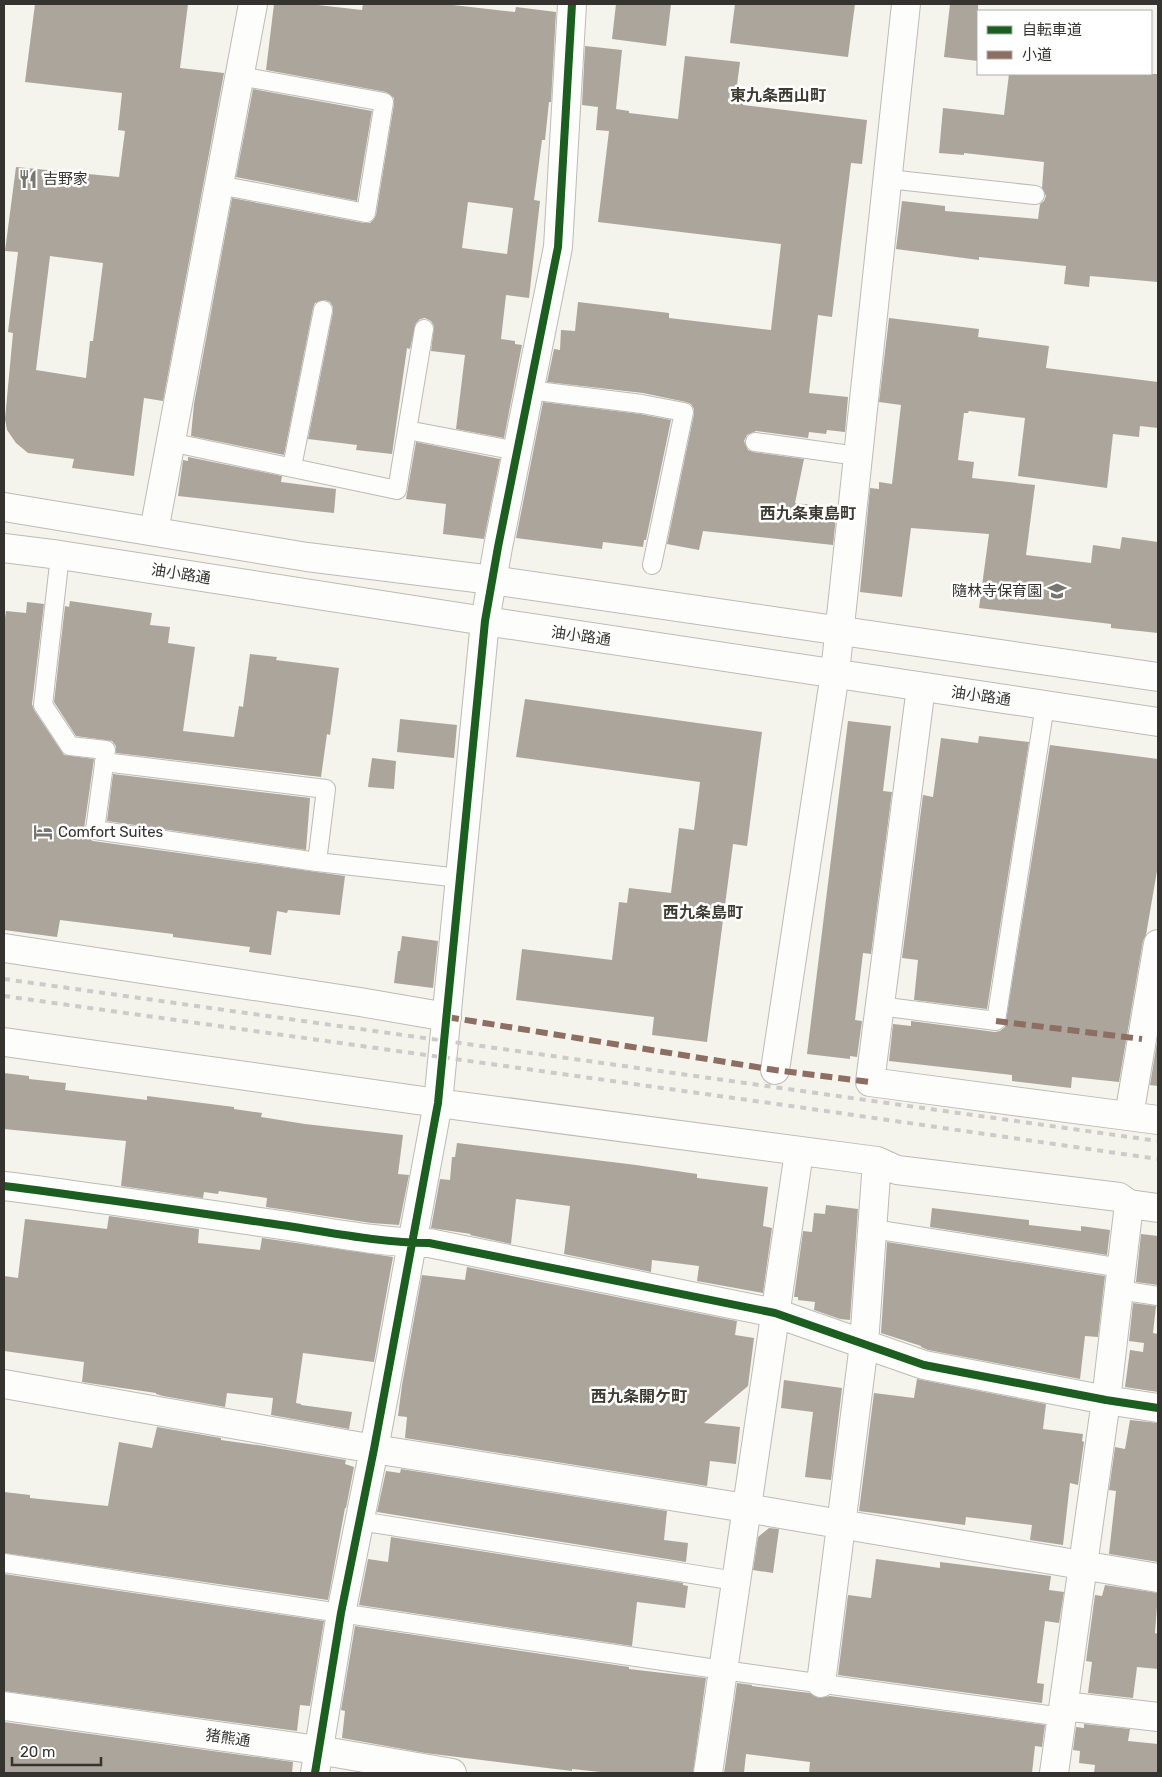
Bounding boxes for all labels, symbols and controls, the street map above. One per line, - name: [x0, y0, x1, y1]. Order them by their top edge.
- legend: [977, 10, 1152, 75]
- text: 自転車道: [1022, 21, 1082, 39]
- text: 小道: [1022, 46, 1052, 64]
- district label: 東九条西山町: [730, 86, 826, 105]
- restaurant icon: 吉野家: [17, 168, 39, 190]
- place label: 吉野家: [43, 170, 88, 188]
- district label: 西九条東島町: [760, 504, 856, 523]
- street label: 油小路通: [150, 560, 212, 588]
- school or university icon: 隨林寺保育園: [1046, 580, 1068, 602]
- place label: 隨林寺保育園: [952, 582, 1042, 600]
- street label: 油小路通: [550, 623, 612, 649]
- street label: 油小路通: [950, 683, 1012, 709]
- hotel icon: Comfort Suites: [32, 821, 54, 843]
- place label: Comfort Suites: [58, 823, 164, 841]
- district label: 西九条島町: [663, 903, 743, 922]
- district label: 西九条開ケ町: [591, 1387, 687, 1406]
- street label: 猪熊通: [204, 1726, 252, 1750]
- scale bar: [12, 1734, 101, 1766]
- text: 20 m: [20, 1743, 55, 1761]

